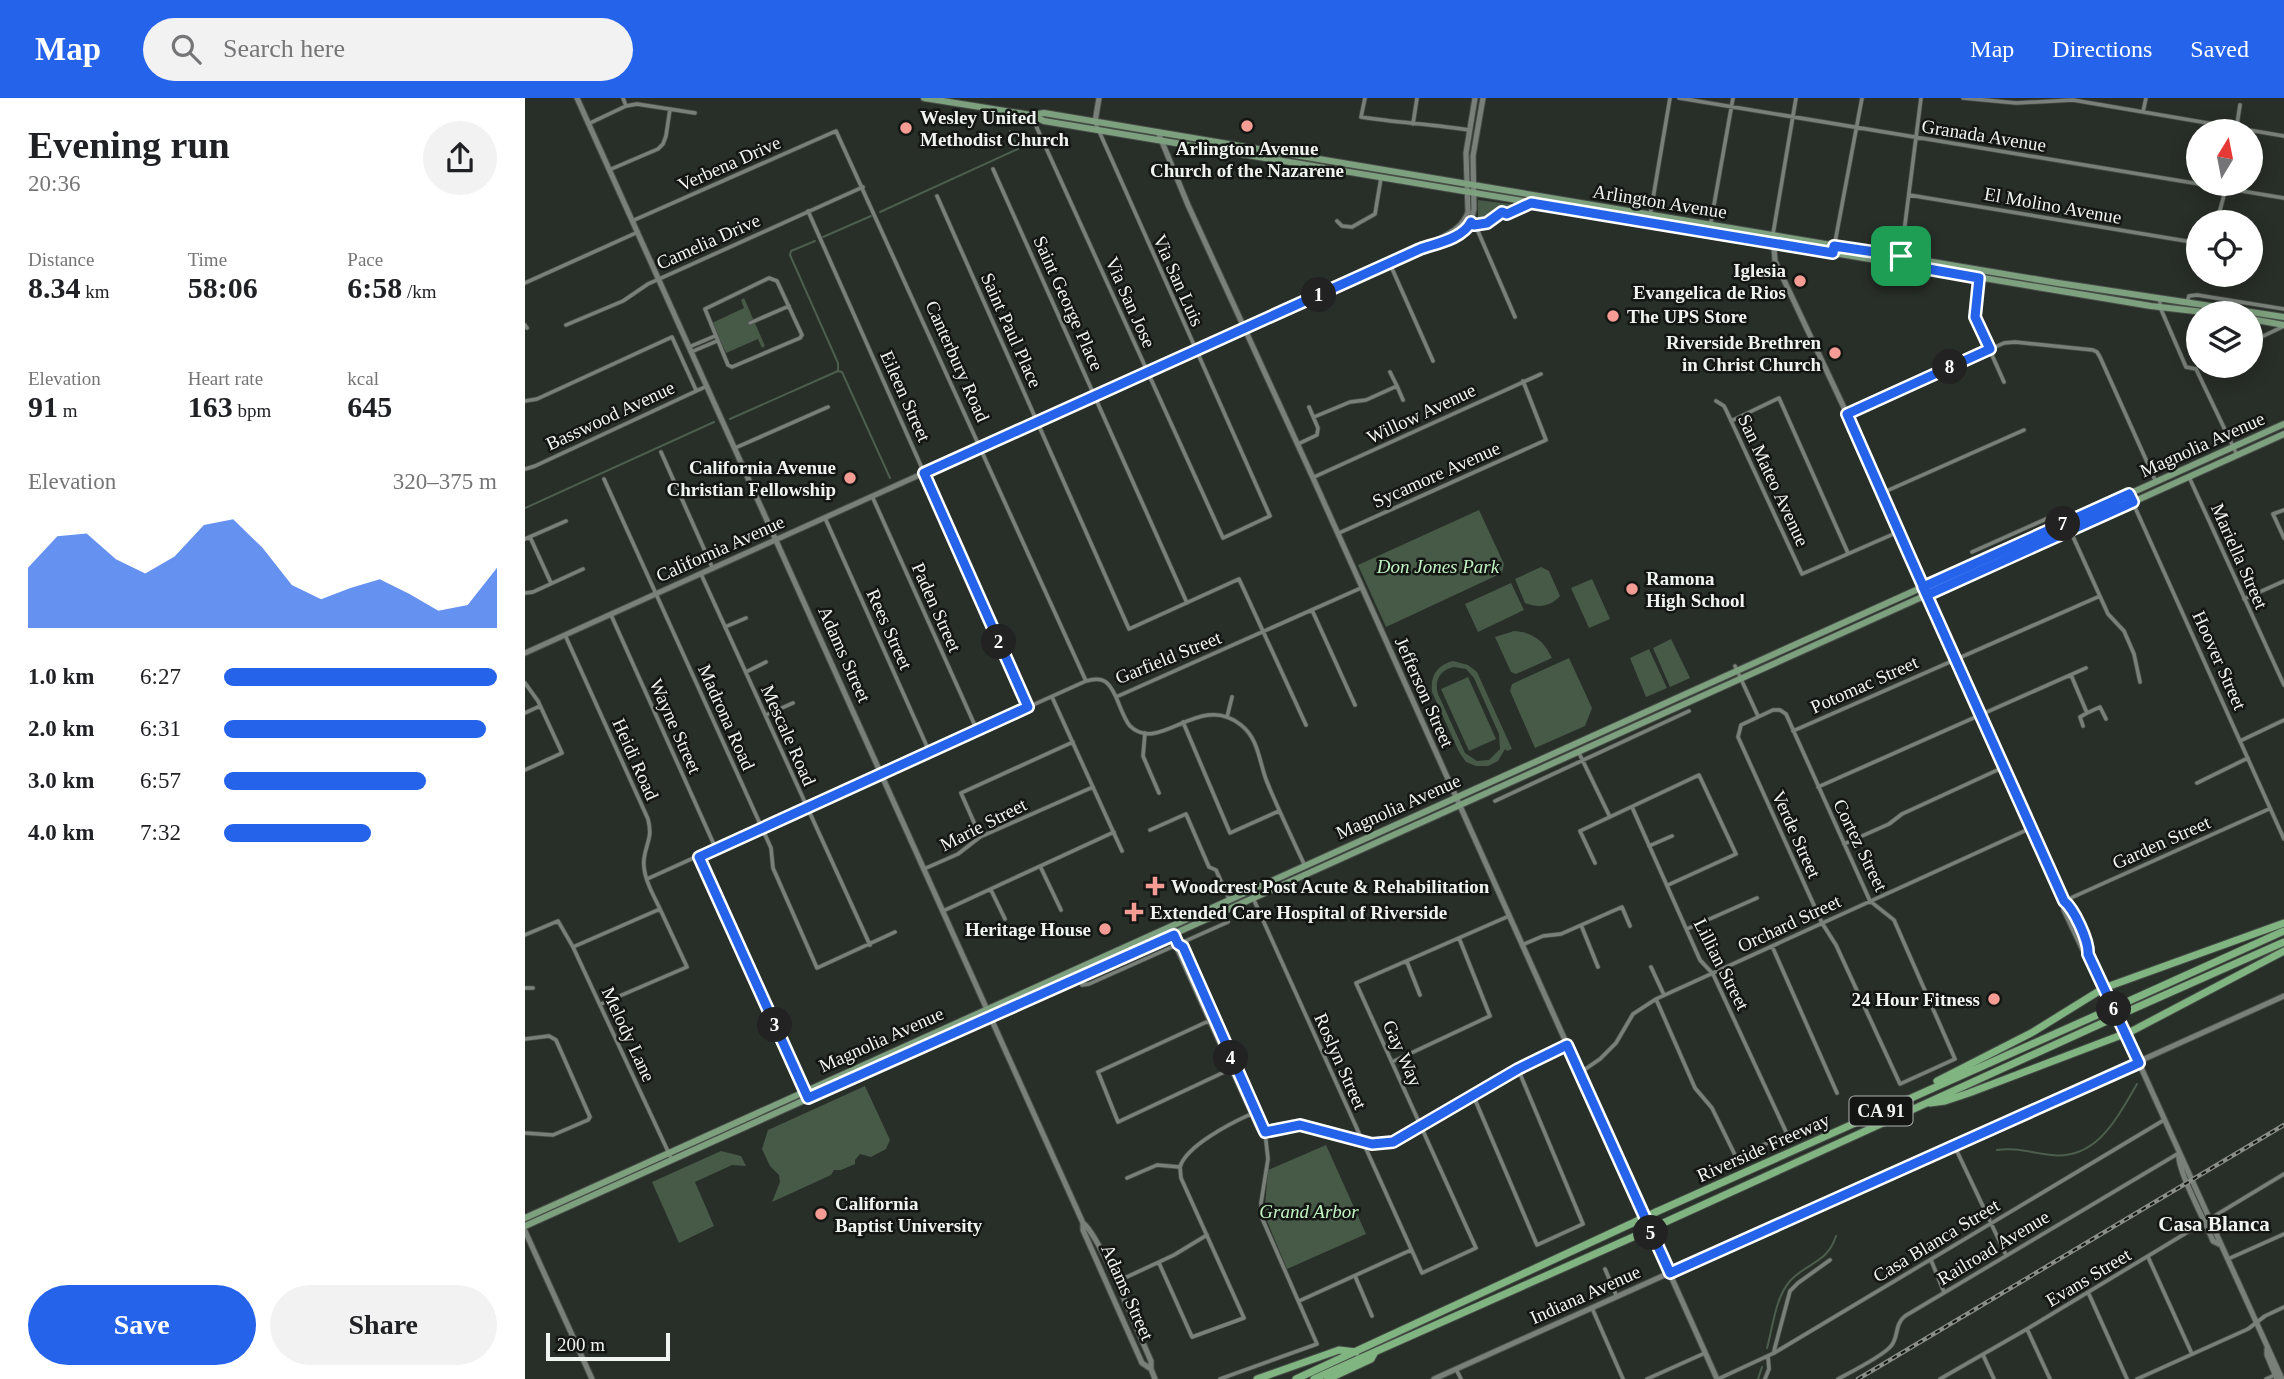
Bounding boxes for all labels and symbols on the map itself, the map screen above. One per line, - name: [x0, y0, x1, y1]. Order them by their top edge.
- place label: Wesley United Methodist Church: [920, 107, 1069, 150]
- street label: Granada Avenue: [1920, 115, 2048, 156]
- marker: Arlington Avenue Church of the Nazarene: [1239, 118, 1255, 134]
- north arrow: [2186, 119, 2263, 196]
- marker: Wesley United Methodist Church: [898, 120, 914, 136]
- street label: Verbena Drive: [675, 131, 784, 195]
- place label: Arlington Avenue Church of the Nazarene: [1150, 138, 1344, 181]
- street label: Arlington Avenue: [1591, 181, 1728, 222]
- street label: El Molino Avenue: [1983, 183, 2123, 228]
- street label: Camelia Drive: [653, 209, 763, 274]
- pin: [1871, 226, 1931, 286]
- street label: Via San Luis: [1149, 231, 1208, 329]
- street label: Saint George Place: [1029, 233, 1108, 374]
- street label: Via San Jose: [1101, 254, 1160, 351]
- place label: Iglesia Evangelica de Rios: [1633, 260, 1786, 303]
- street label: Saint Paul Place: [977, 270, 1046, 391]
- marker: Iglesia Evangelica de Rios: [1792, 273, 1808, 289]
- pin: 1: [1301, 278, 1337, 312]
- street label: Canterbury Road: [921, 297, 994, 425]
- place label: The UPS Store: [1627, 306, 1747, 327]
- marker: The UPS Store: [1605, 308, 1621, 324]
- place label: Riverside Brethren in Christ Church: [1666, 332, 1821, 375]
- marker: Riverside Brethren in Christ Church: [1827, 345, 1843, 361]
- street label: Eileen Street: [876, 347, 935, 446]
- pin: 8: [1933, 350, 1967, 384]
- street label: Basswood Avenue: [543, 376, 678, 454]
- street label: Willow Avenue: [1363, 379, 1479, 448]
- street label: Magnolia Avenue: [2137, 408, 2268, 481]
- street label: San Mateo Avenue: [1734, 411, 1813, 550]
- street label: Sycamore Avenue: [1369, 437, 1503, 512]
- place label: California Avenue Christian Fellowship: [667, 457, 836, 500]
- marker: California Avenue Christian Fellowship: [842, 470, 858, 486]
- street label: Mariella Street: [2207, 500, 2272, 613]
- pin: 7: [2045, 506, 2081, 542]
- street label: California Avenue: [653, 511, 788, 586]
- park label: Don Jones Park: [1376, 556, 1500, 577]
- street label: Paden Street: [908, 559, 966, 656]
- place label: Ramona High School: [1646, 568, 1745, 611]
- marker: Ramona High School: [1624, 581, 1640, 597]
- street label: Rees Street: [862, 586, 917, 673]
- street label: Adams Street: [814, 603, 875, 706]
- street label: Hoover Street: [2188, 607, 2251, 714]
- pin: 2: [981, 624, 1016, 660]
- street label: Garfield Street: [1112, 626, 1225, 688]
- street label: Jefferson Street: [1391, 634, 1458, 751]
- street label: Potomac Street: [1807, 651, 1922, 718]
- street label: Madrona Road: [694, 661, 759, 774]
- street label: Wayne Street: [645, 676, 706, 777]
- street label: Mescale Road: [757, 682, 820, 789]
- street label: Heidi Road: [608, 715, 663, 804]
- street label: Magnolia Avenue: [1333, 770, 1464, 843]
- street label: Verde Street: [1768, 787, 1825, 882]
- street label: Marie Street: [936, 793, 1031, 855]
- street label: Cortez Street: [1829, 796, 1892, 895]
- street label: Garden Street: [2109, 811, 2214, 873]
- marker: Woodcrest Post Acute & Rehabilitation: [1145, 876, 1165, 896]
- place label: Woodcrest Post Acute & Rehabilitation: [1171, 876, 1490, 897]
- street label: Orchard Street: [1734, 890, 1845, 956]
- marker: Extended Care Hospital of Riverside: [1124, 902, 1144, 922]
- place label: Extended Care Hospital of Riverside: [1150, 902, 1447, 923]
- street label: Lillian Street: [1690, 915, 1754, 1014]
- place label: Heritage House: [965, 919, 1091, 940]
- marker: Heritage House: [1097, 921, 1113, 937]
- street label: Melody Lane: [598, 984, 660, 1085]
- place label: 24 Hour Fitness: [1852, 989, 1980, 1010]
- marker: 24 Hour Fitness: [1986, 991, 2002, 1007]
- pin: 6: [2097, 992, 2131, 1026]
- street label: Magnolia Avenue: [816, 1003, 947, 1076]
- pin: 3: [757, 1007, 793, 1042]
- street label: Roslyn Street: [1310, 1010, 1371, 1113]
- street label: Gay Way: [1379, 1017, 1427, 1090]
- pin: 4: [1213, 1040, 1249, 1076]
- road number: CA 91: [1849, 1096, 1913, 1126]
- street label: Riverside Freeway: [1694, 1109, 1833, 1186]
- place label: California Baptist University: [835, 1193, 983, 1236]
- street label: Casa Blanca Street: [1869, 1194, 2004, 1286]
- park label: Grand Arbor: [1259, 1201, 1359, 1222]
- marker: California Baptist University: [813, 1206, 829, 1222]
- street label: Railroad Avenue: [1933, 1206, 2053, 1289]
- district label: Casa Blanca: [2158, 1212, 2270, 1236]
- pin: 5: [1633, 1216, 1669, 1250]
- street label: Adams Street: [1097, 1241, 1158, 1344]
- street label: Evans Street: [2042, 1243, 2135, 1311]
- street label: Indiana Avenue: [1527, 1261, 1644, 1328]
- scale bar: [546, 1330, 670, 1362]

